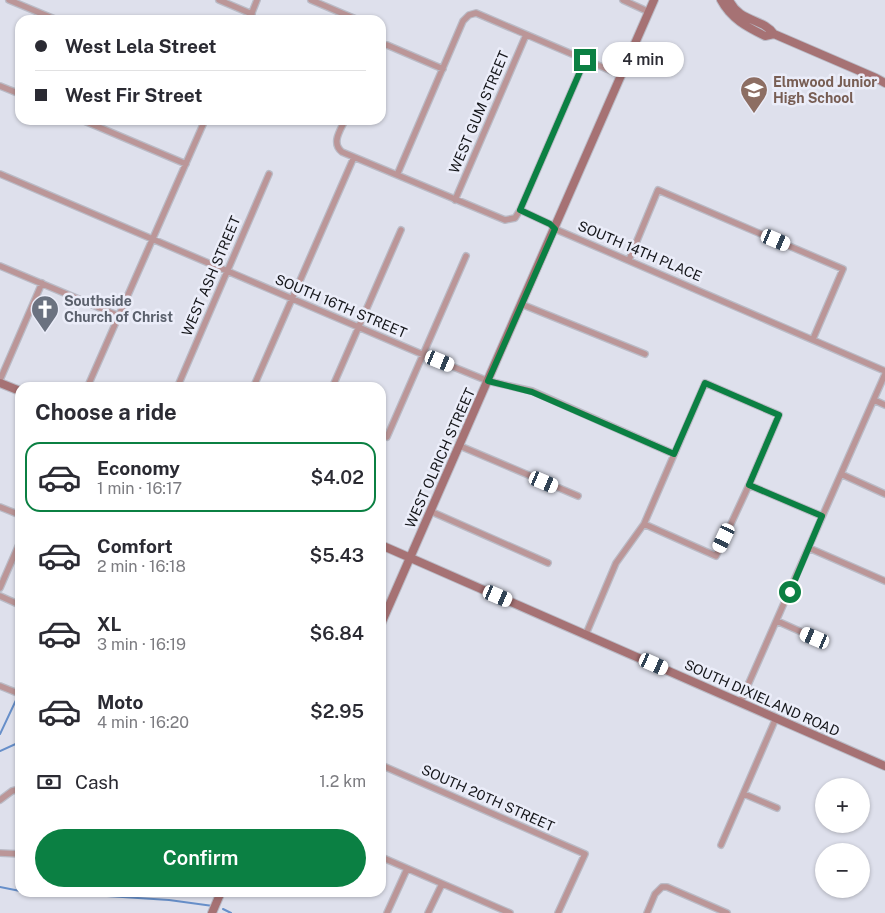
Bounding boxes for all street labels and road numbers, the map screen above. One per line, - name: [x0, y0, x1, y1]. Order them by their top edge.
- street label: WEST GUM STREET: [446, 48, 512, 176]
- street label: WEST ASH STREET: [178, 213, 244, 339]
- street label: SOUTH 14TH PLACE: [576, 218, 704, 284]
- street label: SOUTH 16TH STREET: [273, 271, 409, 341]
- street label: WEST OLRICH STREET: [402, 386, 478, 530]
- street label: SOUTH DIXIELAND ROAD: [682, 656, 842, 740]
- street label: SOUTH 20TH STREET: [419, 761, 557, 835]

